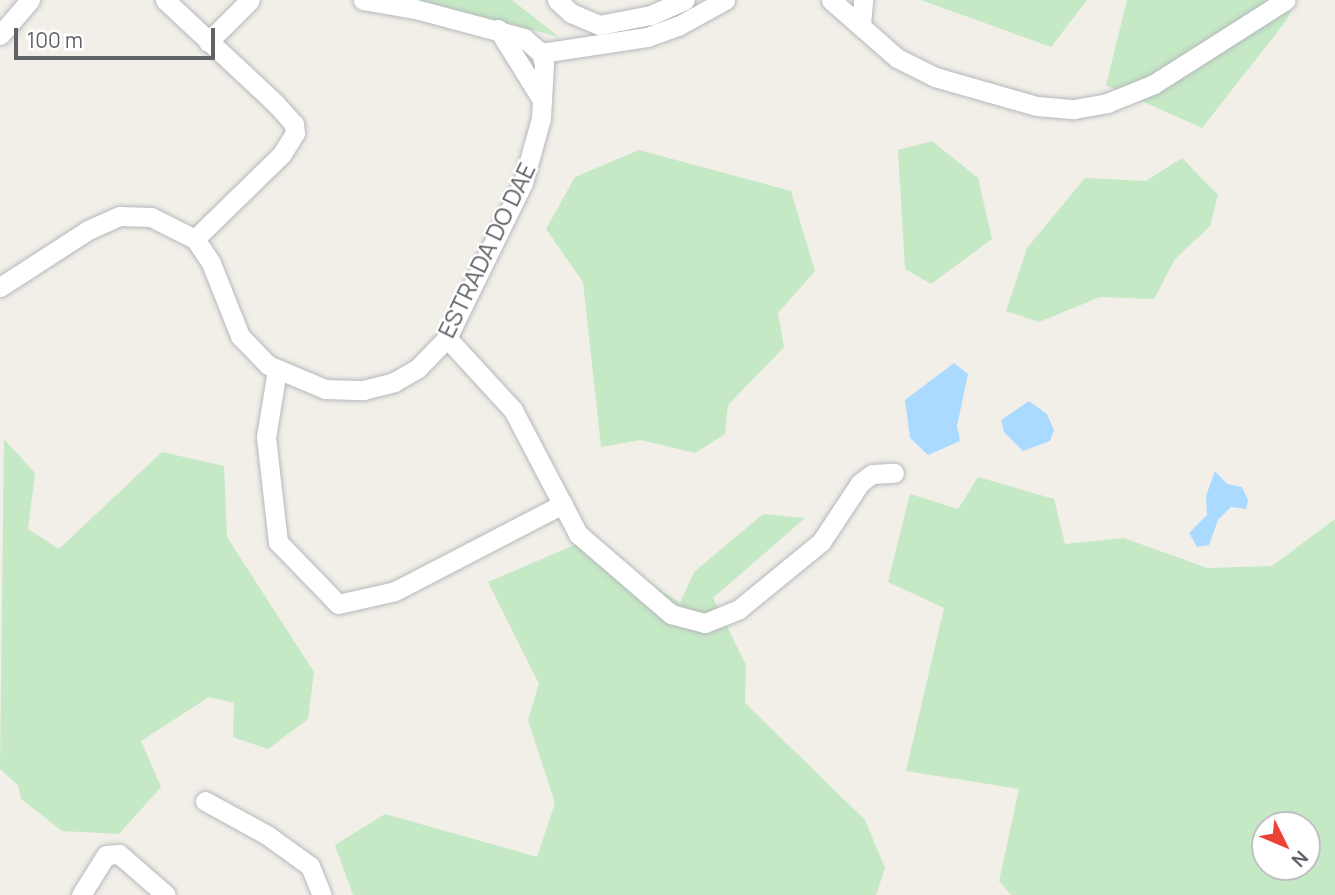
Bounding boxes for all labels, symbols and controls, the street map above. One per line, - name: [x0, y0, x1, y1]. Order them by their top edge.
- scale bar: [18, 14, 219, 58]
- text: 100 m: [27, 26, 83, 54]
- street label: ESTRADA DO DAE: [431, 158, 541, 342]
- north arrow: [1251, 811, 1321, 881]
- text: N: [1286, 845, 1314, 873]

